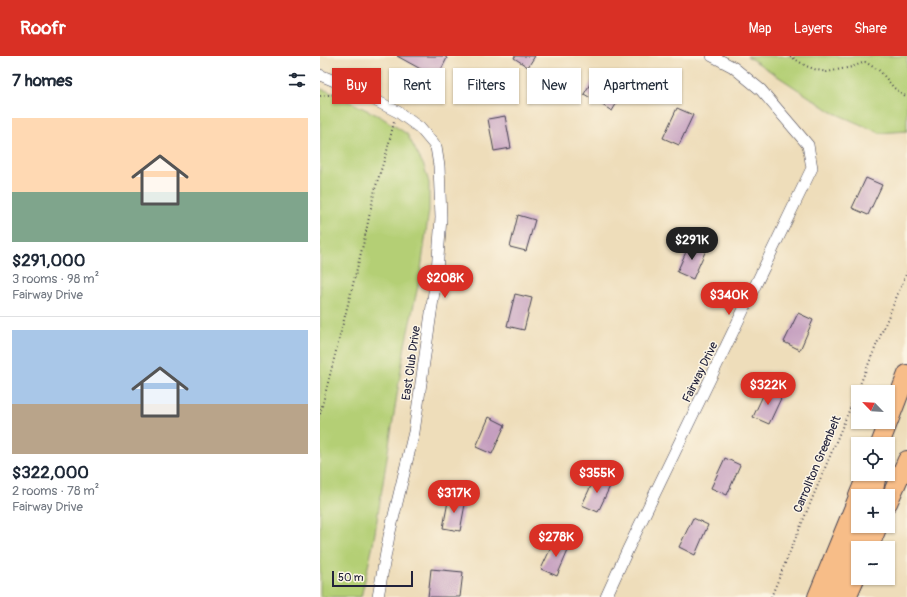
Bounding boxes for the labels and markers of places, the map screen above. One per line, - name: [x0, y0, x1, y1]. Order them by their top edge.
- pin: $291K: [664, 227, 720, 261]
- pin: $208K: [417, 265, 473, 299]
- pin: $340K: [701, 282, 757, 316]
- pin: $322K: [740, 372, 796, 406]
- pin: $355K: [569, 460, 625, 494]
- pin: $317K: [426, 480, 482, 514]
- pin: $278K: [528, 524, 584, 558]

